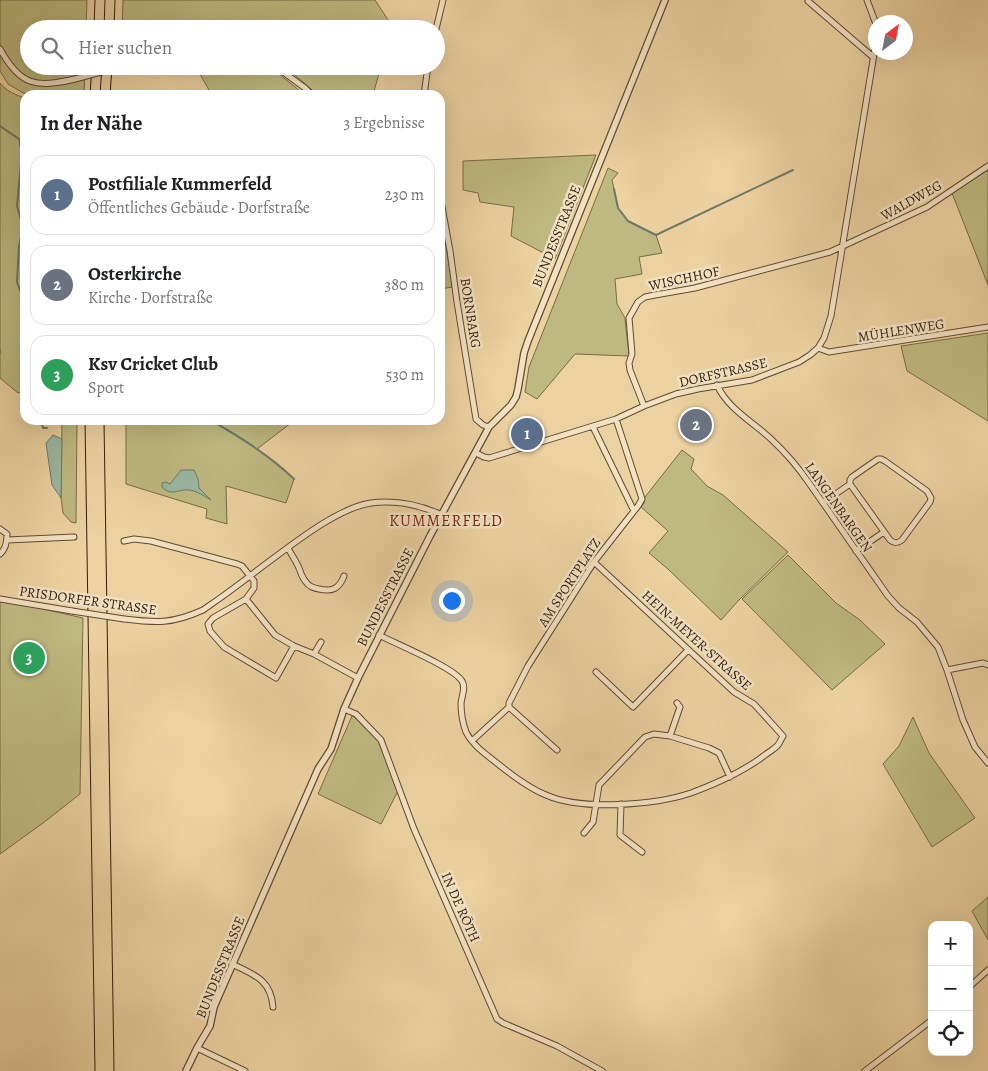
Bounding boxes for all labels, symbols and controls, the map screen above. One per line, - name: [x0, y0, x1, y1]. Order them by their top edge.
- north arrow: [868, 15, 913, 60]
- search box: [20, 20, 445, 75]
- icon: search: [38, 34, 66, 62]
- text: Hier suchen: [78, 35, 172, 61]
- text: In der Nähe: [40, 109, 142, 137]
- text: 3 Ergebnisse: [343, 112, 425, 134]
- text: Postfiliale Kummerfeld: [88, 171, 272, 197]
- street label: WALDWEG: [876, 176, 945, 226]
- street label: BUNDESSTRASSE: [527, 182, 586, 290]
- text: 1: [54, 184, 60, 206]
- text: 230 m: [385, 184, 424, 206]
- text: Öffentliches Gebäude · Dorfstraße: [88, 197, 310, 219]
- text: Osterkirche: [88, 261, 182, 287]
- street label: WISCHHOF: [646, 262, 721, 296]
- text: 2: [53, 274, 61, 296]
- text: 380 m: [385, 274, 424, 296]
- street label: BORNBARG: [456, 277, 485, 350]
- text: Kirche · Dorfstraße: [88, 287, 213, 309]
- street label: MÜHLENWEG: [856, 314, 946, 347]
- text: Ksv Cricket Club: [88, 351, 218, 377]
- street label: DORFSTRASSE: [677, 353, 769, 392]
- text: 3: [54, 364, 60, 386]
- text: 530 m: [385, 364, 424, 386]
- text: Sport: [88, 377, 124, 399]
- pin: 2: [680, 406, 712, 444]
- pin: 1: [511, 415, 543, 453]
- street label: LANGENBARGEN: [800, 458, 877, 556]
- district label: KUMMERFELD: [389, 510, 503, 532]
- street label: AM SPORTPLATZ: [533, 534, 605, 631]
- street label: BUNDESSTRASSE: [352, 545, 419, 650]
- street label: PRISDORFER STRASSE: [18, 581, 158, 620]
- street label: HEIN-MEYER-STRASSE: [638, 586, 756, 695]
- your location: [439, 588, 465, 614]
- pin: 3: [13, 639, 45, 677]
- street label: IN DE RÖTH: [437, 869, 484, 945]
- street label: BUNDESSTRASSE: [191, 913, 250, 1021]
- map controls: [928, 921, 973, 1056]
- button: +: [928, 921, 973, 966]
- button: −: [928, 966, 973, 1011]
- button: locate: [928, 1011, 973, 1056]

